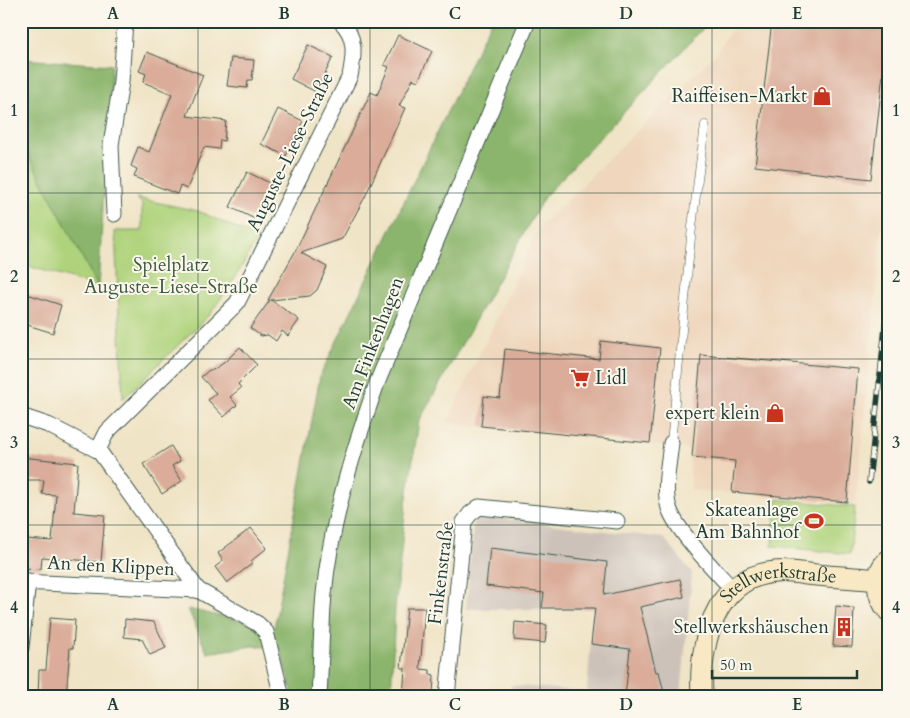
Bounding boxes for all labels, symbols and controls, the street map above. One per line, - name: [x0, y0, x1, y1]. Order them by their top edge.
- text: A: [107, 3, 119, 25]
- text: B: [278, 3, 290, 25]
- text: C: [449, 3, 461, 25]
- text: D: [619, 3, 633, 25]
- text: E: [792, 3, 802, 25]
- street label: Auguste-Liese-Straße: [240, 68, 340, 236]
- place label: Raiffeisen-Markt: [671, 83, 807, 109]
- shop icon: Raiffeisen-Markt: [811, 85, 833, 107]
- text: 1: [10, 100, 18, 122]
- text: 1: [892, 100, 900, 122]
- park label: Spielplatz Auguste-Liese-Straße: [84, 252, 258, 300]
- text: 2: [10, 266, 18, 288]
- text: 2: [892, 266, 900, 288]
- street label: Am Finkenhagen: [336, 273, 410, 413]
- place label: Lidl: [595, 365, 627, 391]
- supermarket icon: Lidl: [569, 367, 591, 389]
- place label: expert klein: [665, 400, 760, 426]
- shop icon: expert klein: [764, 402, 786, 424]
- text: 3: [10, 432, 18, 454]
- text: 3: [892, 432, 900, 454]
- place label: Skateanlage Am Bahnhof: [695, 497, 802, 545]
- sports icon: Skateanlage Am Bahnhof: [803, 510, 825, 532]
- street label: Finkenstraße: [422, 520, 460, 626]
- street label: An den Klippen: [46, 550, 176, 582]
- street label: Stellwerkstraße: [714, 558, 838, 609]
- text: 4: [10, 597, 18, 619]
- text: 4: [892, 597, 900, 619]
- place label: Stellwerkshäuschen: [674, 614, 829, 640]
- building icon: Stellwerkshäuschen: [833, 616, 855, 638]
- scale bar: [712, 648, 858, 680]
- text: 50 m: [720, 655, 752, 675]
- text: A: [107, 694, 119, 716]
- text: B: [278, 694, 290, 716]
- text: C: [449, 694, 461, 716]
- text: D: [619, 694, 633, 716]
- text: E: [792, 694, 802, 716]

